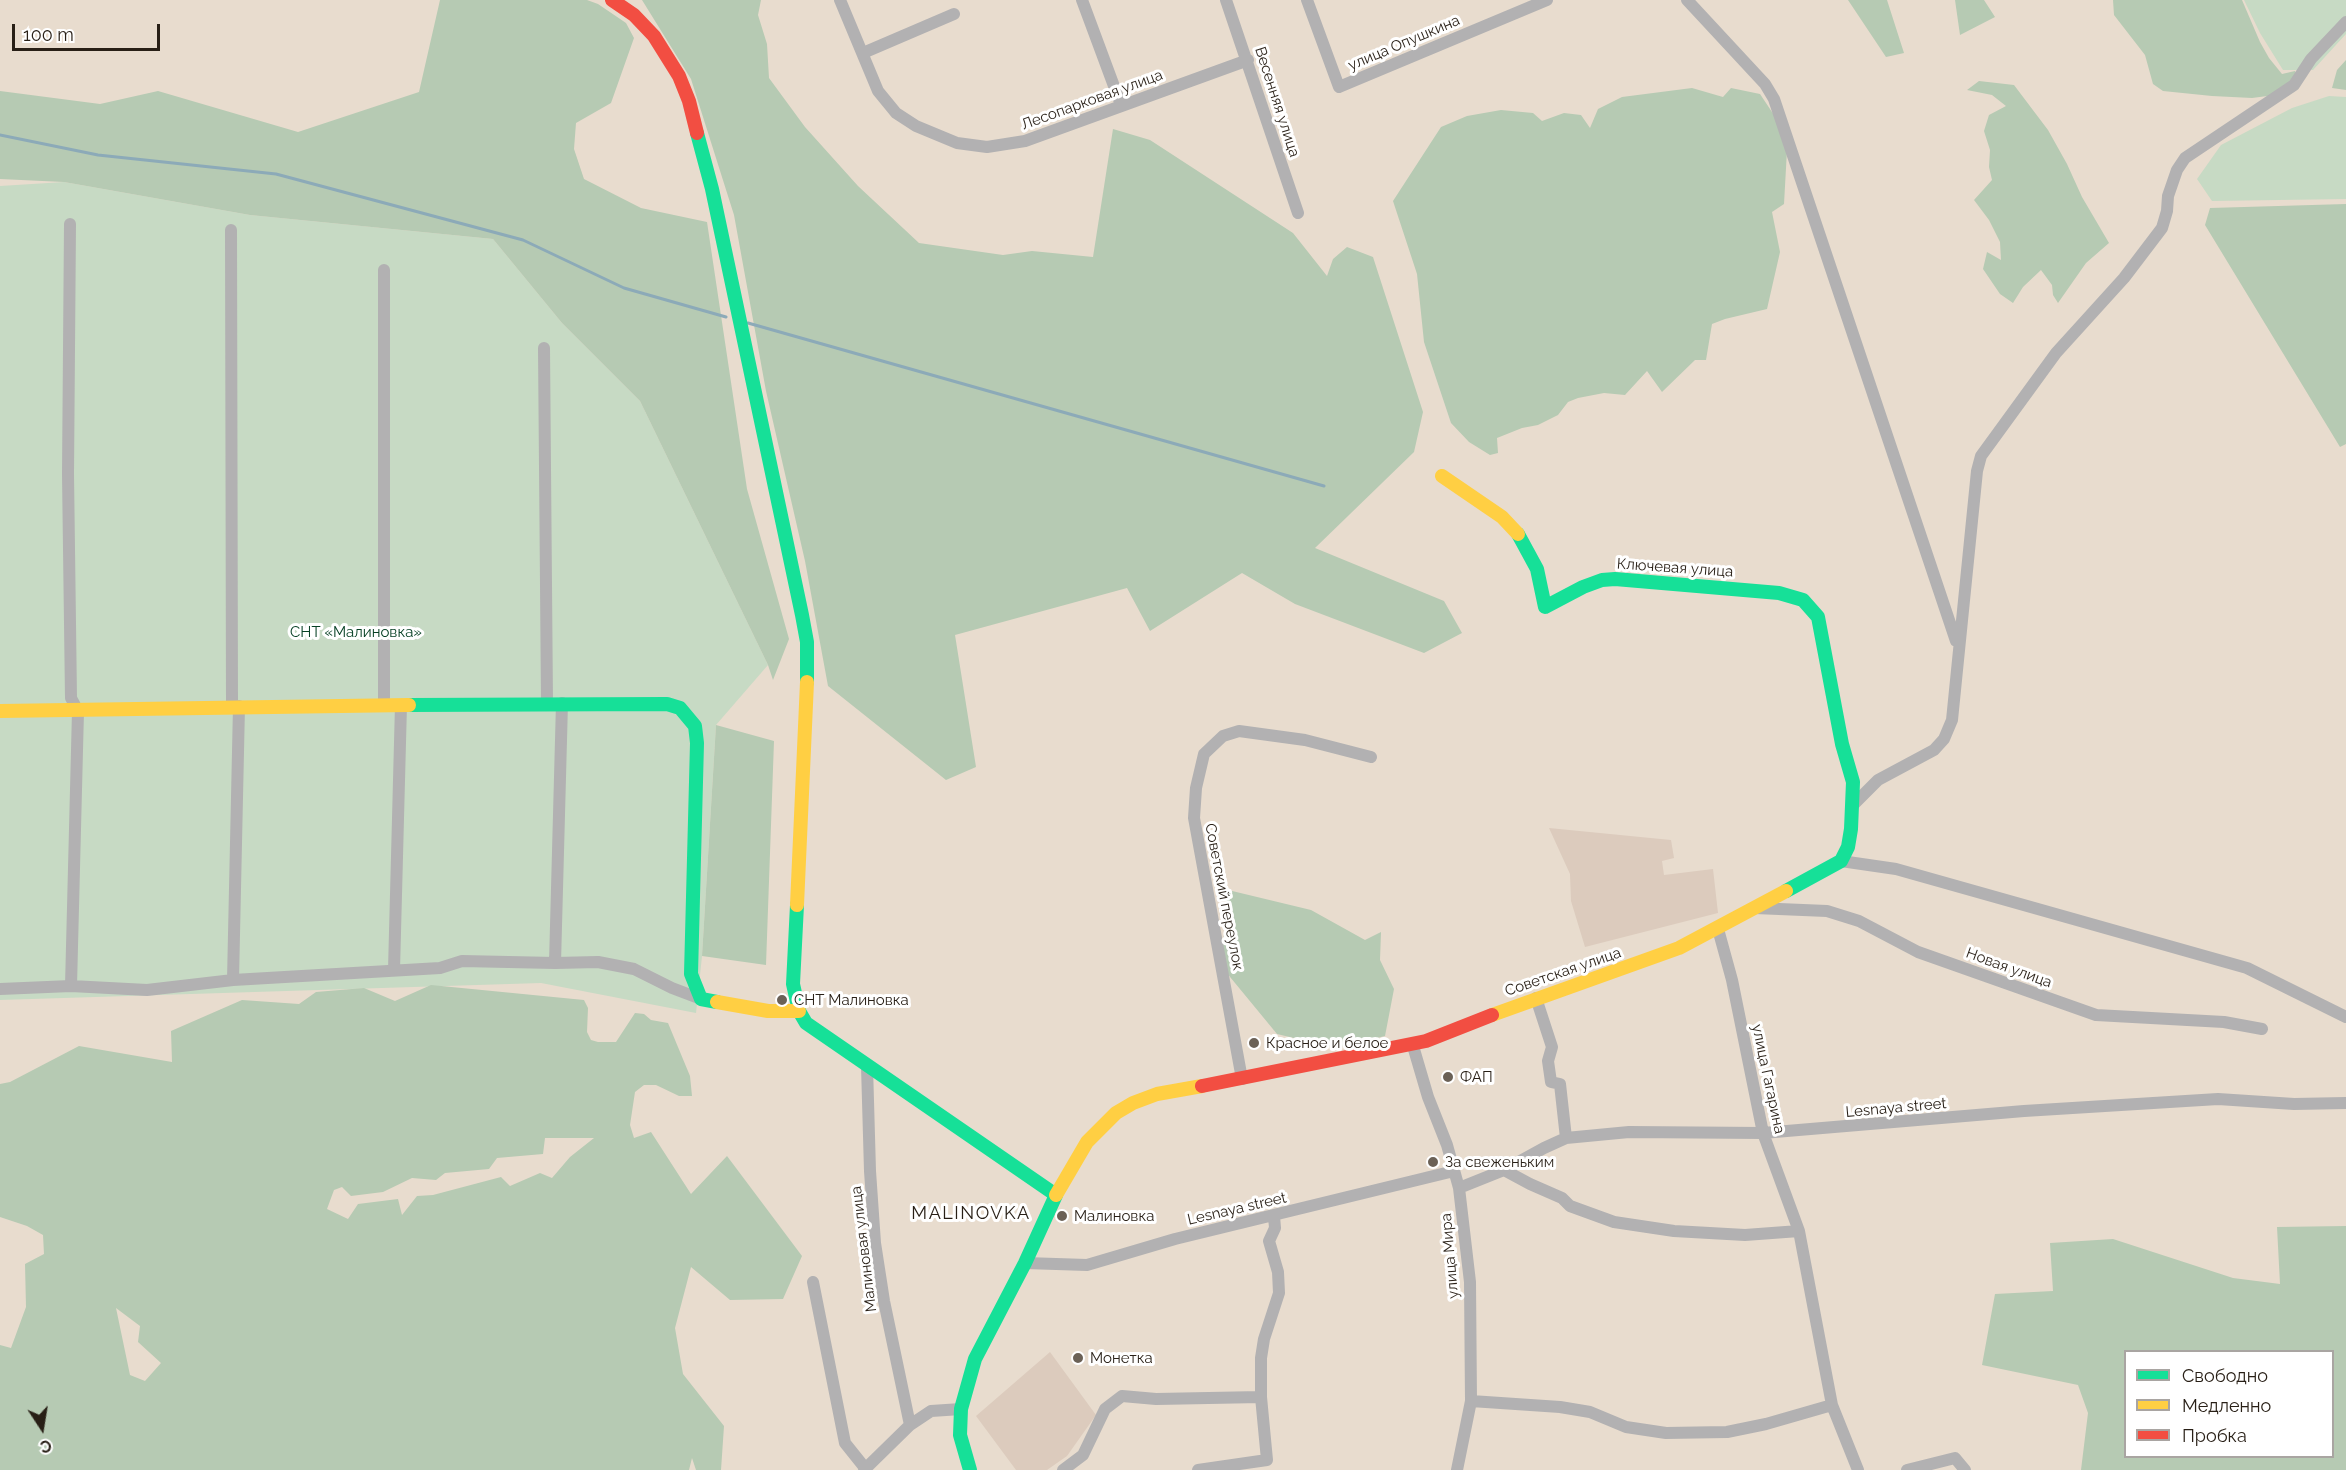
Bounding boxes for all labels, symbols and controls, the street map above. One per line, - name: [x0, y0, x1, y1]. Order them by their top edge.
- street label: улица Опушкина: [1345, 11, 1463, 75]
- scale bar: [15, 12, 164, 50]
- text: 100 m: [23, 24, 74, 45]
- street label: Весенняя улица: [1251, 45, 1303, 159]
- street label: Лесопарковая улица: [1019, 66, 1165, 134]
- street label: Ключевая улица: [1616, 555, 1734, 581]
- park label: СНТ «Малиновка»: [290, 623, 422, 641]
- street label: Советский переулок: [1201, 822, 1247, 972]
- street label: Советская улица: [1503, 944, 1623, 1000]
- street label: Новая улица: [1964, 944, 2054, 992]
- place label: СНТ Малиновка: [794, 991, 909, 1009]
- marker: СНТ Малиновка: [775, 993, 789, 1007]
- street label: улица Гагарина: [1748, 1023, 1788, 1135]
- place label: Красное и белое: [1266, 1034, 1388, 1052]
- marker: Красное и белое: [1247, 1036, 1261, 1050]
- place label: ФАП: [1460, 1068, 1493, 1086]
- marker: ФАП: [1441, 1070, 1455, 1084]
- street label: Lesnaya street: [1845, 1095, 1947, 1121]
- place label: За свеженьким: [1445, 1153, 1554, 1171]
- marker: За свеженьким: [1426, 1155, 1440, 1169]
- street label: Малиновая улица: [847, 1185, 881, 1313]
- street label: Lesnaya street: [1186, 1189, 1288, 1229]
- district label: MALINOVKA: [911, 1203, 1031, 1225]
- place label: Малиновка: [1074, 1207, 1154, 1225]
- marker: Малиновка: [1055, 1209, 1069, 1223]
- street label: улица Мира: [1437, 1213, 1463, 1299]
- place label: Монетка: [1090, 1349, 1153, 1367]
- legend: [2124, 1350, 2334, 1458]
- marker: Монетка: [1071, 1351, 1085, 1365]
- text: Свободно: [2182, 1365, 2268, 1386]
- text: Медленно: [2182, 1395, 2271, 1416]
- north arrow: [12, 1398, 72, 1458]
- text: Пробка: [2182, 1425, 2247, 1446]
- text: С: [39, 1436, 53, 1457]

